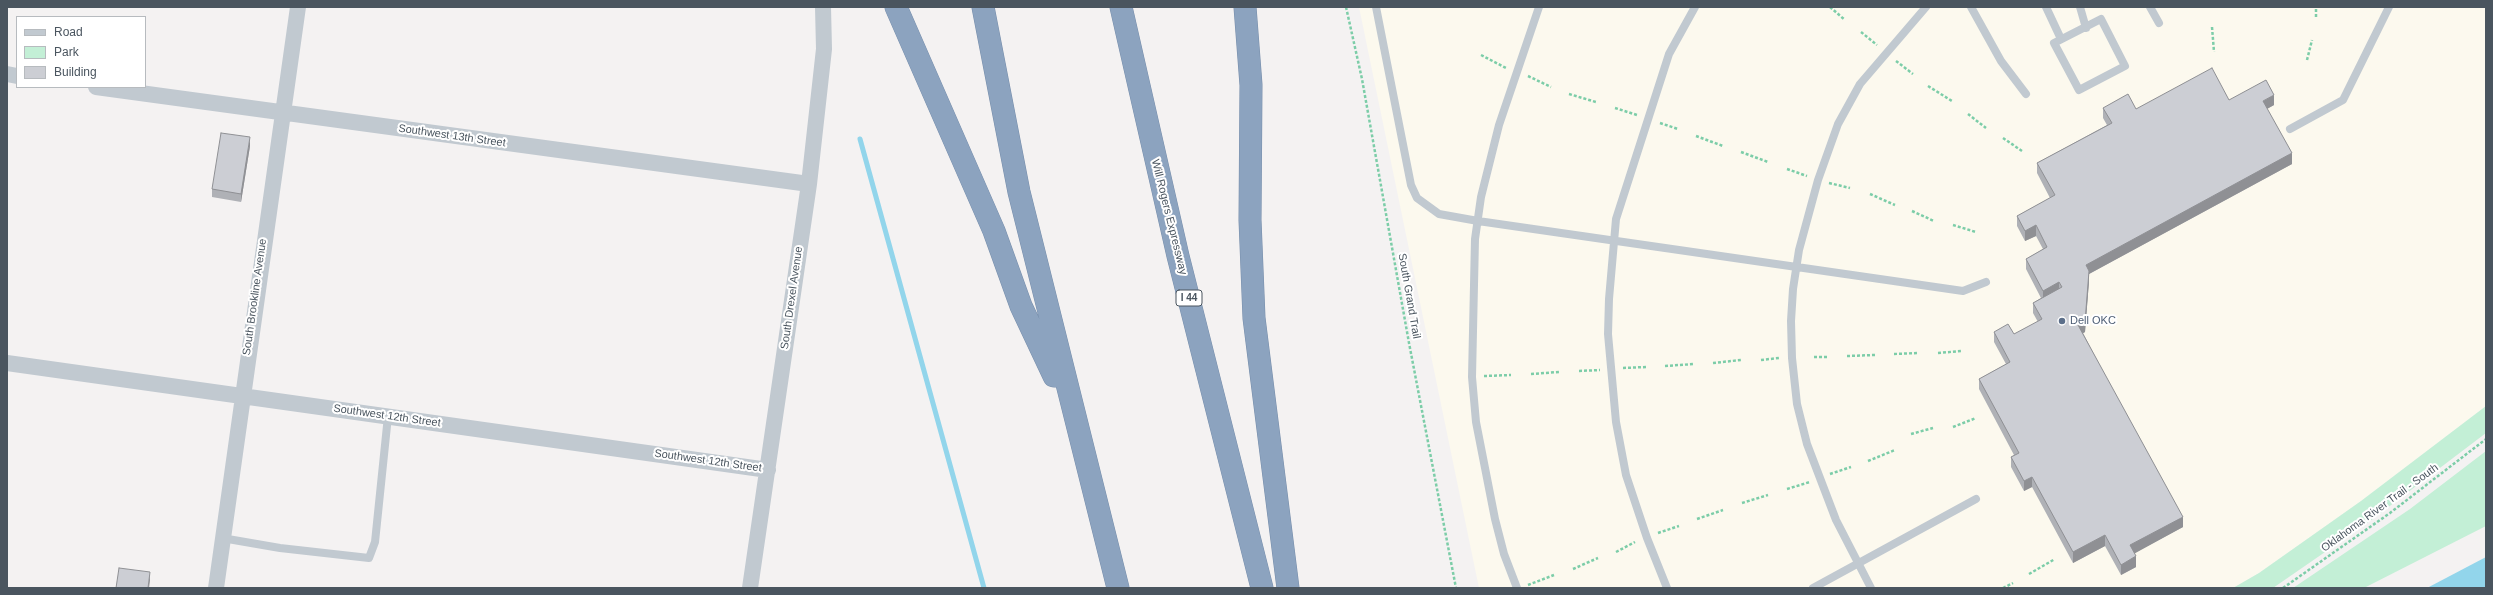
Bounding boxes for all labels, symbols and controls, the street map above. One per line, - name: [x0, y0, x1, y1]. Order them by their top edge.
- legend: [16, 16, 146, 88]
- text: Road: [54, 25, 83, 39]
- text: Park: [54, 45, 79, 59]
- text: Building: [54, 65, 97, 79]
- street label: Southwest 13th Street: [397, 122, 507, 150]
- street label: Will Rogers Expressway: [1148, 158, 1190, 276]
- street label: South Brookline Avenue: [240, 238, 270, 356]
- street label: South Drexel Avenue: [778, 246, 806, 350]
- street label: South Grand Trail: [1395, 252, 1423, 340]
- road number: I 44: [1176, 290, 1202, 306]
- place label: Dell OKC: [2070, 314, 2116, 328]
- marker: Dell OKC: [2057, 316, 2067, 326]
- street label: Southwest 12th Street: [332, 402, 442, 430]
- street label: Southwest 12th Street: [653, 447, 763, 475]
- street label: Oklahoma River Trail - South: [2319, 461, 2441, 555]

